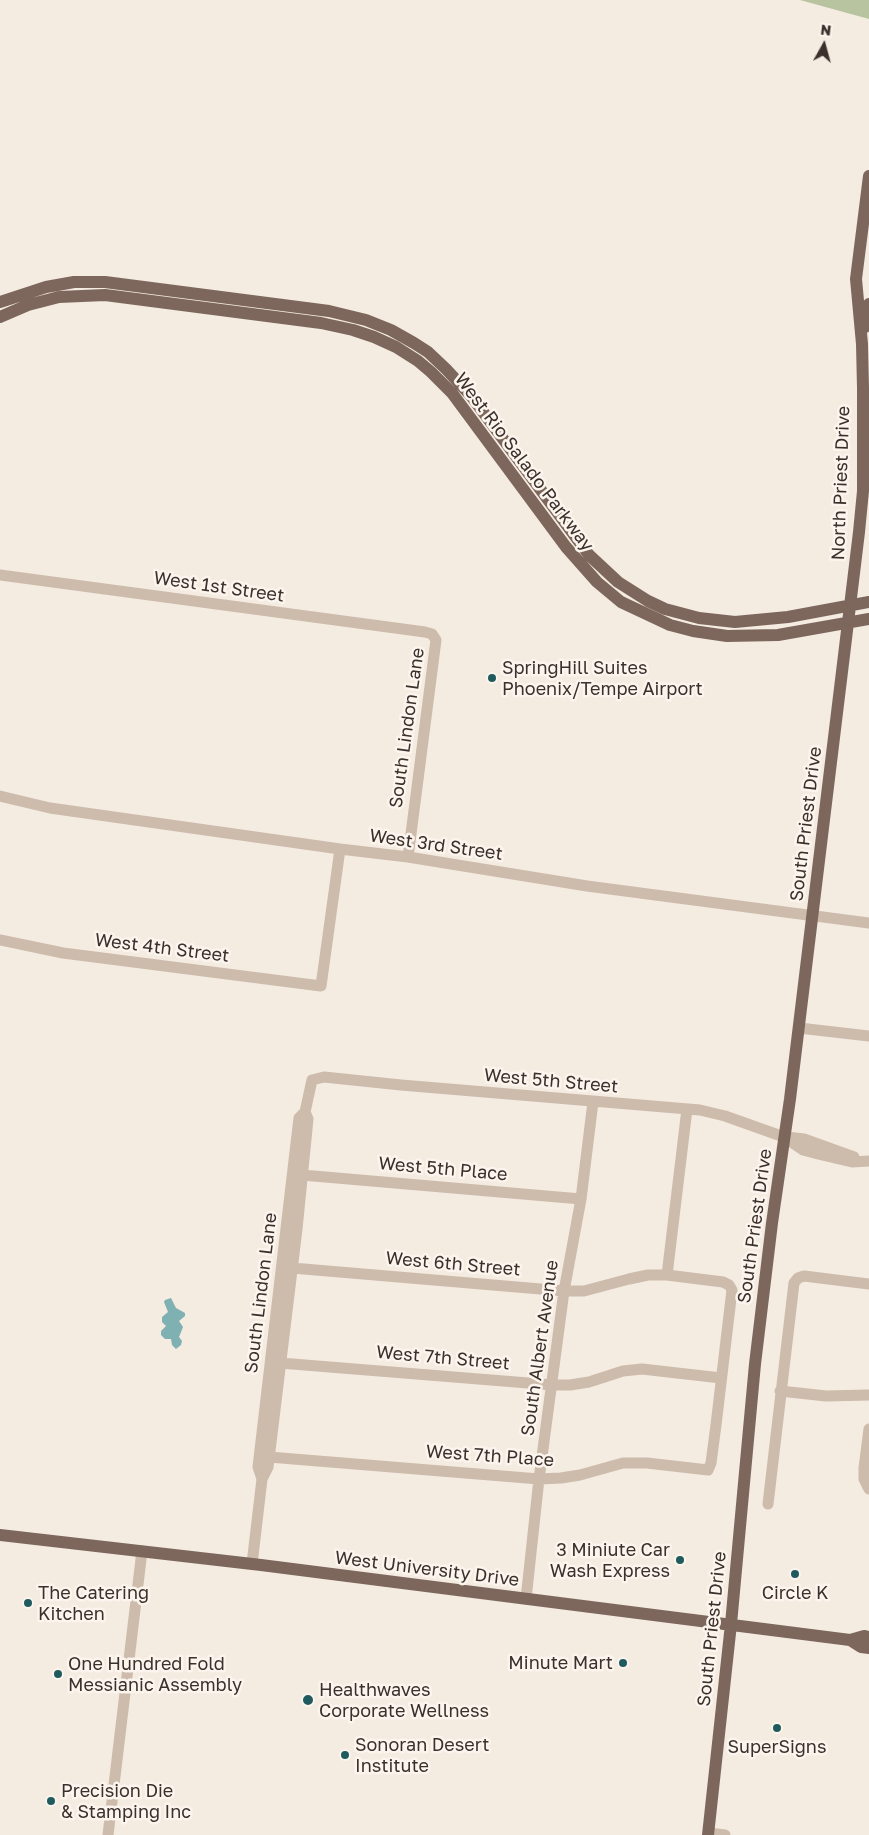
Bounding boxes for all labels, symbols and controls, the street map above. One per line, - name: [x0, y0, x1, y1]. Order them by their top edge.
- north arrow: [799, 20, 849, 70]
- text: N: [820, 21, 832, 39]
- street label: West Rio Salado Parkway: [450, 369, 598, 555]
- street label: North Priest Drive: [828, 405, 854, 561]
- street label: West 1st Street: [152, 567, 286, 607]
- street label: South Lindon Lane: [385, 646, 429, 810]
- place label: SpringHill Suites Phoenix/Tempe Airport: [502, 657, 703, 700]
- marker: SpringHill Suites Phoenix/Tempe Airport: [486, 672, 498, 684]
- street label: South Priest Drive: [786, 745, 826, 903]
- street label: West 3rd Street: [368, 825, 504, 865]
- street label: West 4th Street: [94, 929, 230, 967]
- street label: West 5th Street: [483, 1064, 619, 1098]
- street label: South Priest Drive: [733, 1147, 777, 1305]
- street label: West 5th Place: [378, 1153, 508, 1185]
- street label: South Lindon Lane: [240, 1211, 282, 1375]
- street label: West 6th Street: [385, 1247, 521, 1281]
- street label: South Albert Avenue: [517, 1259, 563, 1437]
- street label: West 7th Street: [375, 1341, 511, 1375]
- street label: West 7th Place: [425, 1441, 555, 1471]
- place label: 3 Miniute Car Wash Express: [550, 1539, 670, 1582]
- street label: West University Drive: [334, 1547, 520, 1591]
- street label: South Priest Drive: [693, 1550, 731, 1708]
- marker: 3 Miniute Car Wash Express: [674, 1554, 686, 1566]
- marker: Circle K: [789, 1568, 801, 1580]
- place label: The Catering Kitchen: [38, 1582, 149, 1625]
- place label: Circle K: [762, 1582, 828, 1604]
- marker: The Catering Kitchen: [22, 1597, 34, 1609]
- place label: Minute Mart: [508, 1652, 613, 1674]
- place label: One Hundred Fold Messianic Assembly: [68, 1653, 242, 1696]
- marker: Minute Mart: [617, 1657, 629, 1669]
- marker: One Hundred Fold Messianic Assembly: [52, 1668, 64, 1680]
- place label: Healthwaves Corporate Wellness: [319, 1679, 489, 1722]
- marker: Healthwaves Corporate Wellness: [301, 1693, 315, 1707]
- marker: SuperSigns: [771, 1722, 783, 1734]
- place label: Sonoran Desert Institute: [355, 1734, 489, 1776]
- place label: SuperSigns: [728, 1736, 826, 1758]
- marker: Sonoran Desert Institute: [339, 1749, 351, 1761]
- place label: Precision Die & Stamping Inc: [61, 1780, 191, 1822]
- marker: Precision Die & Stamping Inc: [45, 1795, 57, 1807]

